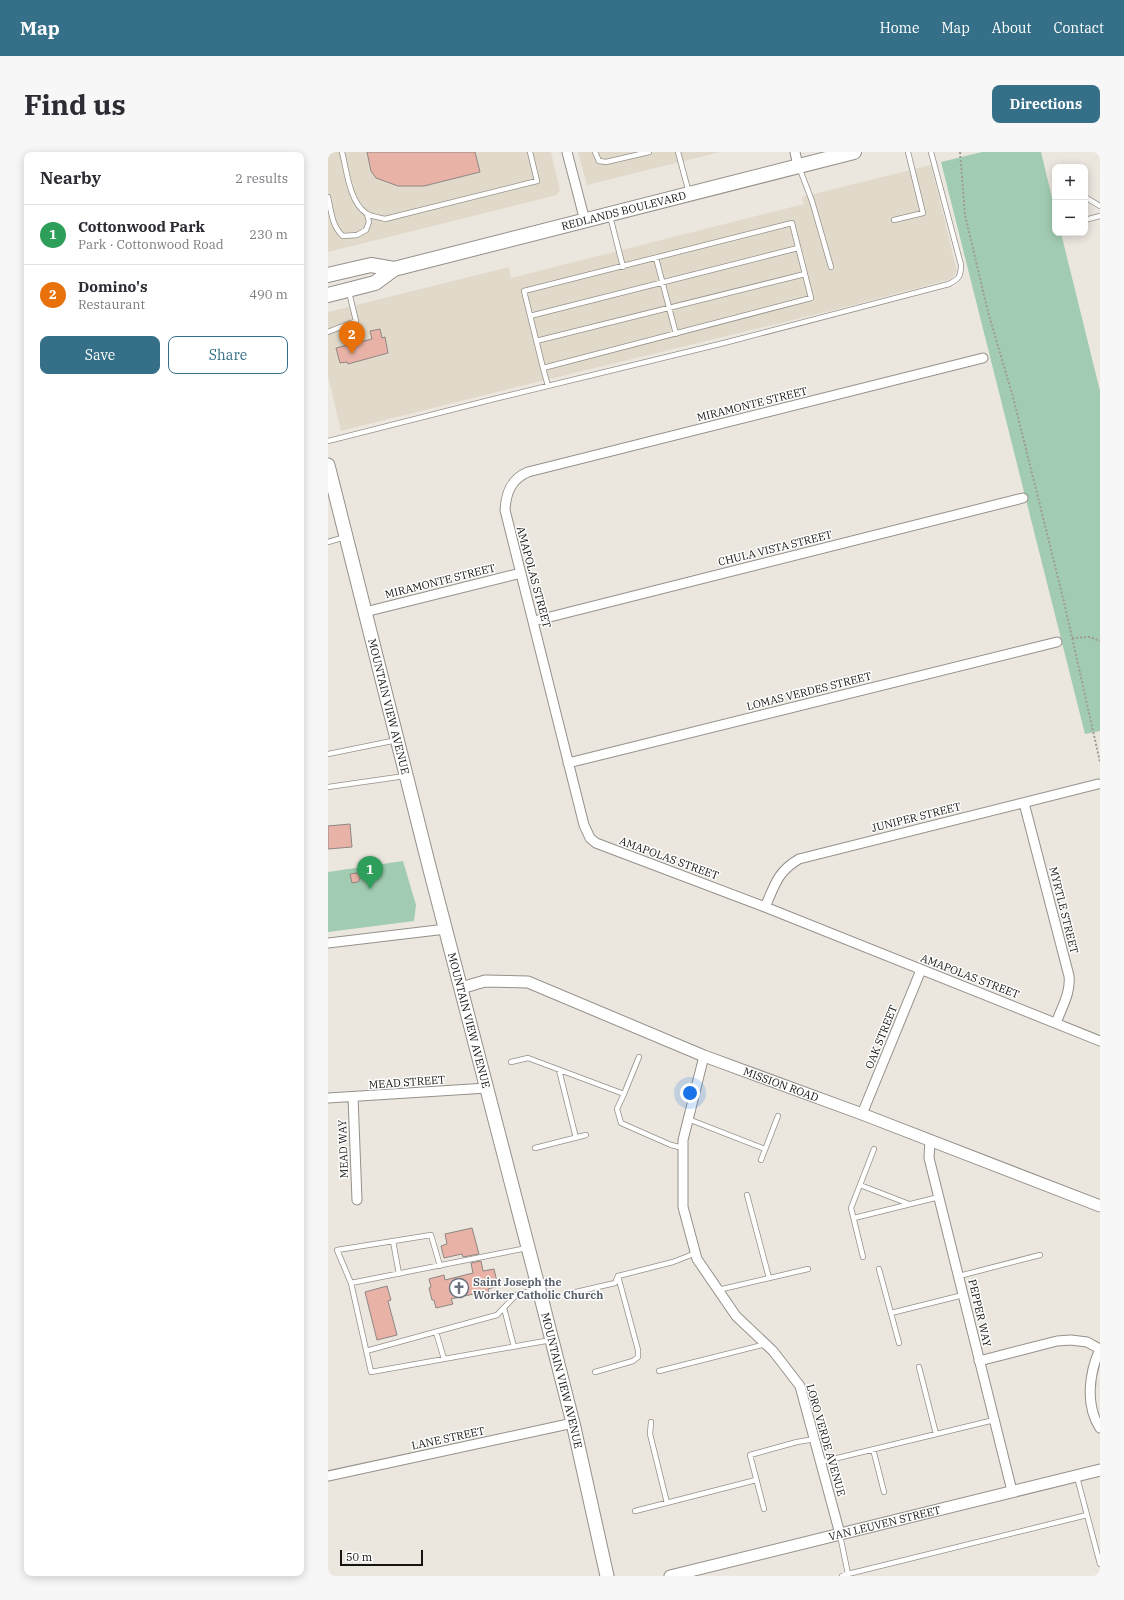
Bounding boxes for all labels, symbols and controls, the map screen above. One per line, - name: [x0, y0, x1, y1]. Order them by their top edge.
- text: Map: [20, 16, 60, 40]
- text: Home: [880, 19, 919, 37]
- text: Map: [941, 19, 970, 37]
- text: About: [992, 19, 1031, 37]
- text: Contact: [1053, 19, 1104, 37]
- button: Directions: [992, 85, 1100, 123]
- text: Find us: [24, 86, 126, 123]
- map controls: [1052, 164, 1088, 236]
- button: +: [1052, 164, 1088, 200]
- text: Nearby: [40, 167, 101, 189]
- text: 2 results: [235, 170, 288, 187]
- street label: REDLANDS BOULEVARD: [560, 188, 688, 233]
- button: −: [1052, 200, 1088, 236]
- text: Cottonwood Park: [78, 217, 205, 236]
- text: 1: [49, 226, 57, 243]
- text: 230 m: [249, 226, 288, 243]
- text: Park · Cottonwood Road: [78, 236, 224, 253]
- text: Domino's: [78, 277, 148, 296]
- text: 2: [49, 286, 57, 303]
- text: 490 m: [249, 286, 288, 303]
- text: Restaurant: [78, 296, 145, 313]
- pin: 2: [339, 321, 365, 354]
- button: Save: [40, 336, 160, 374]
- button: Share: [168, 336, 288, 374]
- street label: MIRAMONTE STREET: [695, 383, 809, 425]
- street label: AMAPOLAS STREET: [514, 525, 554, 629]
- street label: CHULA VISTA STREET: [717, 527, 833, 569]
- street label: MIRAMONTE STREET: [383, 560, 497, 602]
- street label: MOUNTAIN VIEW AVENUE: [365, 637, 413, 776]
- street label: LOMAS VERDES STREET: [745, 669, 873, 713]
- street label: JUNIPER STREET: [870, 799, 962, 835]
- street label: AMAPOLAS STREET: [617, 833, 721, 883]
- pin: 1: [357, 856, 383, 889]
- street label: MYRTLE STREET: [1046, 865, 1082, 955]
- street label: MOUNTAIN VIEW AVENUE: [445, 951, 493, 1090]
- street label: AMAPOLAS STREET: [919, 951, 1021, 1001]
- street label: OAK STREET: [862, 1003, 900, 1071]
- street label: MISSION ROAD: [741, 1064, 821, 1105]
- street label: MEAD STREET: [368, 1072, 446, 1092]
- your location: [680, 1083, 700, 1103]
- street label: MEAD WAY: [335, 1119, 351, 1179]
- place label: Saint Joseph the Worker Catholic Church: [473, 1275, 603, 1302]
- church icon: Saint Joseph the Worker Catholic Church: [448, 1277, 470, 1299]
- street label: PEPPER WAY: [965, 1278, 995, 1348]
- street label: MOUNTAIN VIEW AVENUE: [538, 1311, 585, 1450]
- street label: LORO VERDE AVENUE: [803, 1382, 849, 1498]
- street label: LANE STREET: [410, 1423, 486, 1453]
- street label: VAN LEUVEN STREET: [827, 1503, 942, 1544]
- scale bar: [340, 1548, 423, 1567]
- text: 50 m: [346, 1550, 372, 1564]

